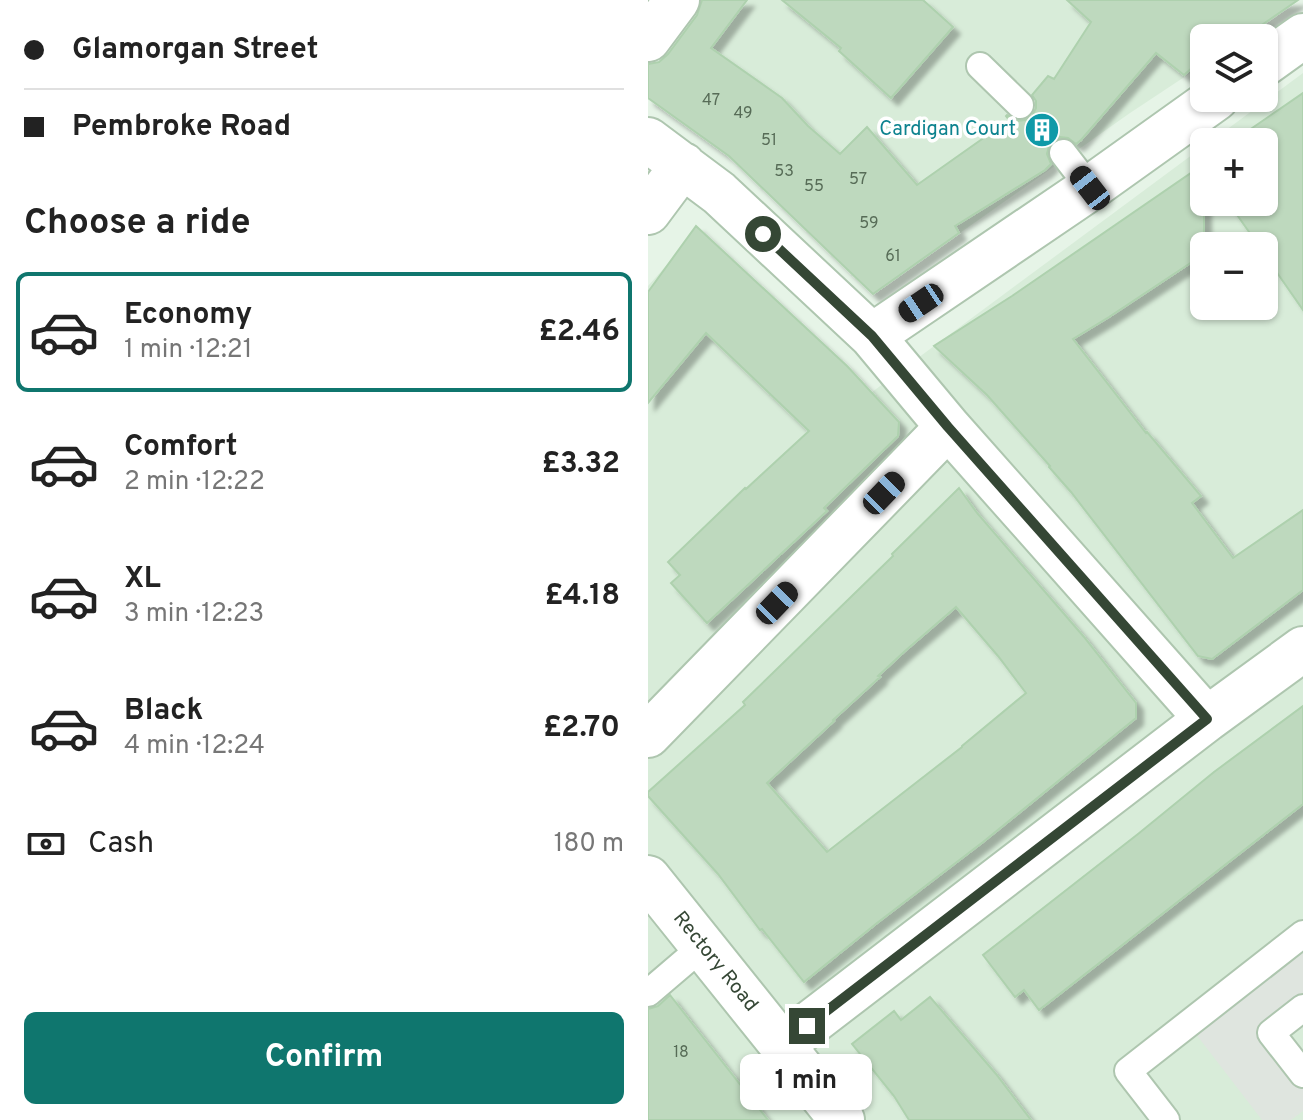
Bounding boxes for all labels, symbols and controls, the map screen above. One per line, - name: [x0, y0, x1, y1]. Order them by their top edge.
- map controls: [1190, 24, 1278, 320]
- button: layers: [1190, 24, 1278, 112]
- text: Glamorgan Street: [72, 32, 318, 69]
- house number: 47: [702, 91, 720, 111]
- house number: 49: [733, 104, 753, 124]
- text: Pembroke Road: [72, 109, 291, 146]
- building icon: Cardigan Court: [1023, 111, 1061, 149]
- place label: Cardigan Court: [879, 117, 1016, 143]
- button: +: [1190, 128, 1278, 216]
- house number: 51: [761, 131, 777, 151]
- house number: 53: [774, 162, 794, 182]
- car: [1066, 162, 1114, 214]
- house number: 57: [849, 170, 867, 190]
- house number: 55: [804, 177, 824, 197]
- text: Choose a ride: [24, 201, 250, 247]
- house number: 59: [859, 214, 879, 234]
- route start: [745, 216, 781, 252]
- button: −: [1190, 232, 1278, 320]
- house number: 61: [885, 247, 901, 267]
- car: [894, 280, 948, 326]
- icon: car: [28, 296, 100, 368]
- text: Economy: [124, 297, 252, 334]
- text: £2.46: [539, 314, 620, 351]
- text: 1 min · 12:21: [124, 334, 252, 367]
- icon: car: [28, 428, 100, 500]
- text: Comfort: [124, 429, 237, 466]
- text: £3.32: [542, 446, 620, 483]
- text: 2 min · 12:22: [124, 466, 265, 499]
- car: [859, 467, 909, 519]
- icon: car: [28, 560, 100, 632]
- text: XL: [124, 561, 161, 598]
- car: [752, 577, 802, 629]
- text: £4.18: [545, 578, 620, 615]
- text: 3 min · 12:23: [124, 598, 264, 631]
- icon: car: [28, 692, 100, 764]
- text: Black: [124, 693, 203, 730]
- text: £2.70: [543, 710, 620, 747]
- text: 4 min · 12:24: [124, 730, 265, 763]
- icon: cash: [24, 822, 68, 866]
- text: Cash: [88, 826, 154, 863]
- text: 180 m: [554, 828, 624, 861]
- street label: Rectory Road: [667, 907, 763, 1017]
- route end: [789, 1008, 825, 1044]
- button: Confirm: [24, 1012, 624, 1104]
- house number: 18: [673, 1043, 689, 1063]
- callout: 1 min: [741, 1054, 873, 1110]
- text: 1 min: [775, 1065, 837, 1098]

